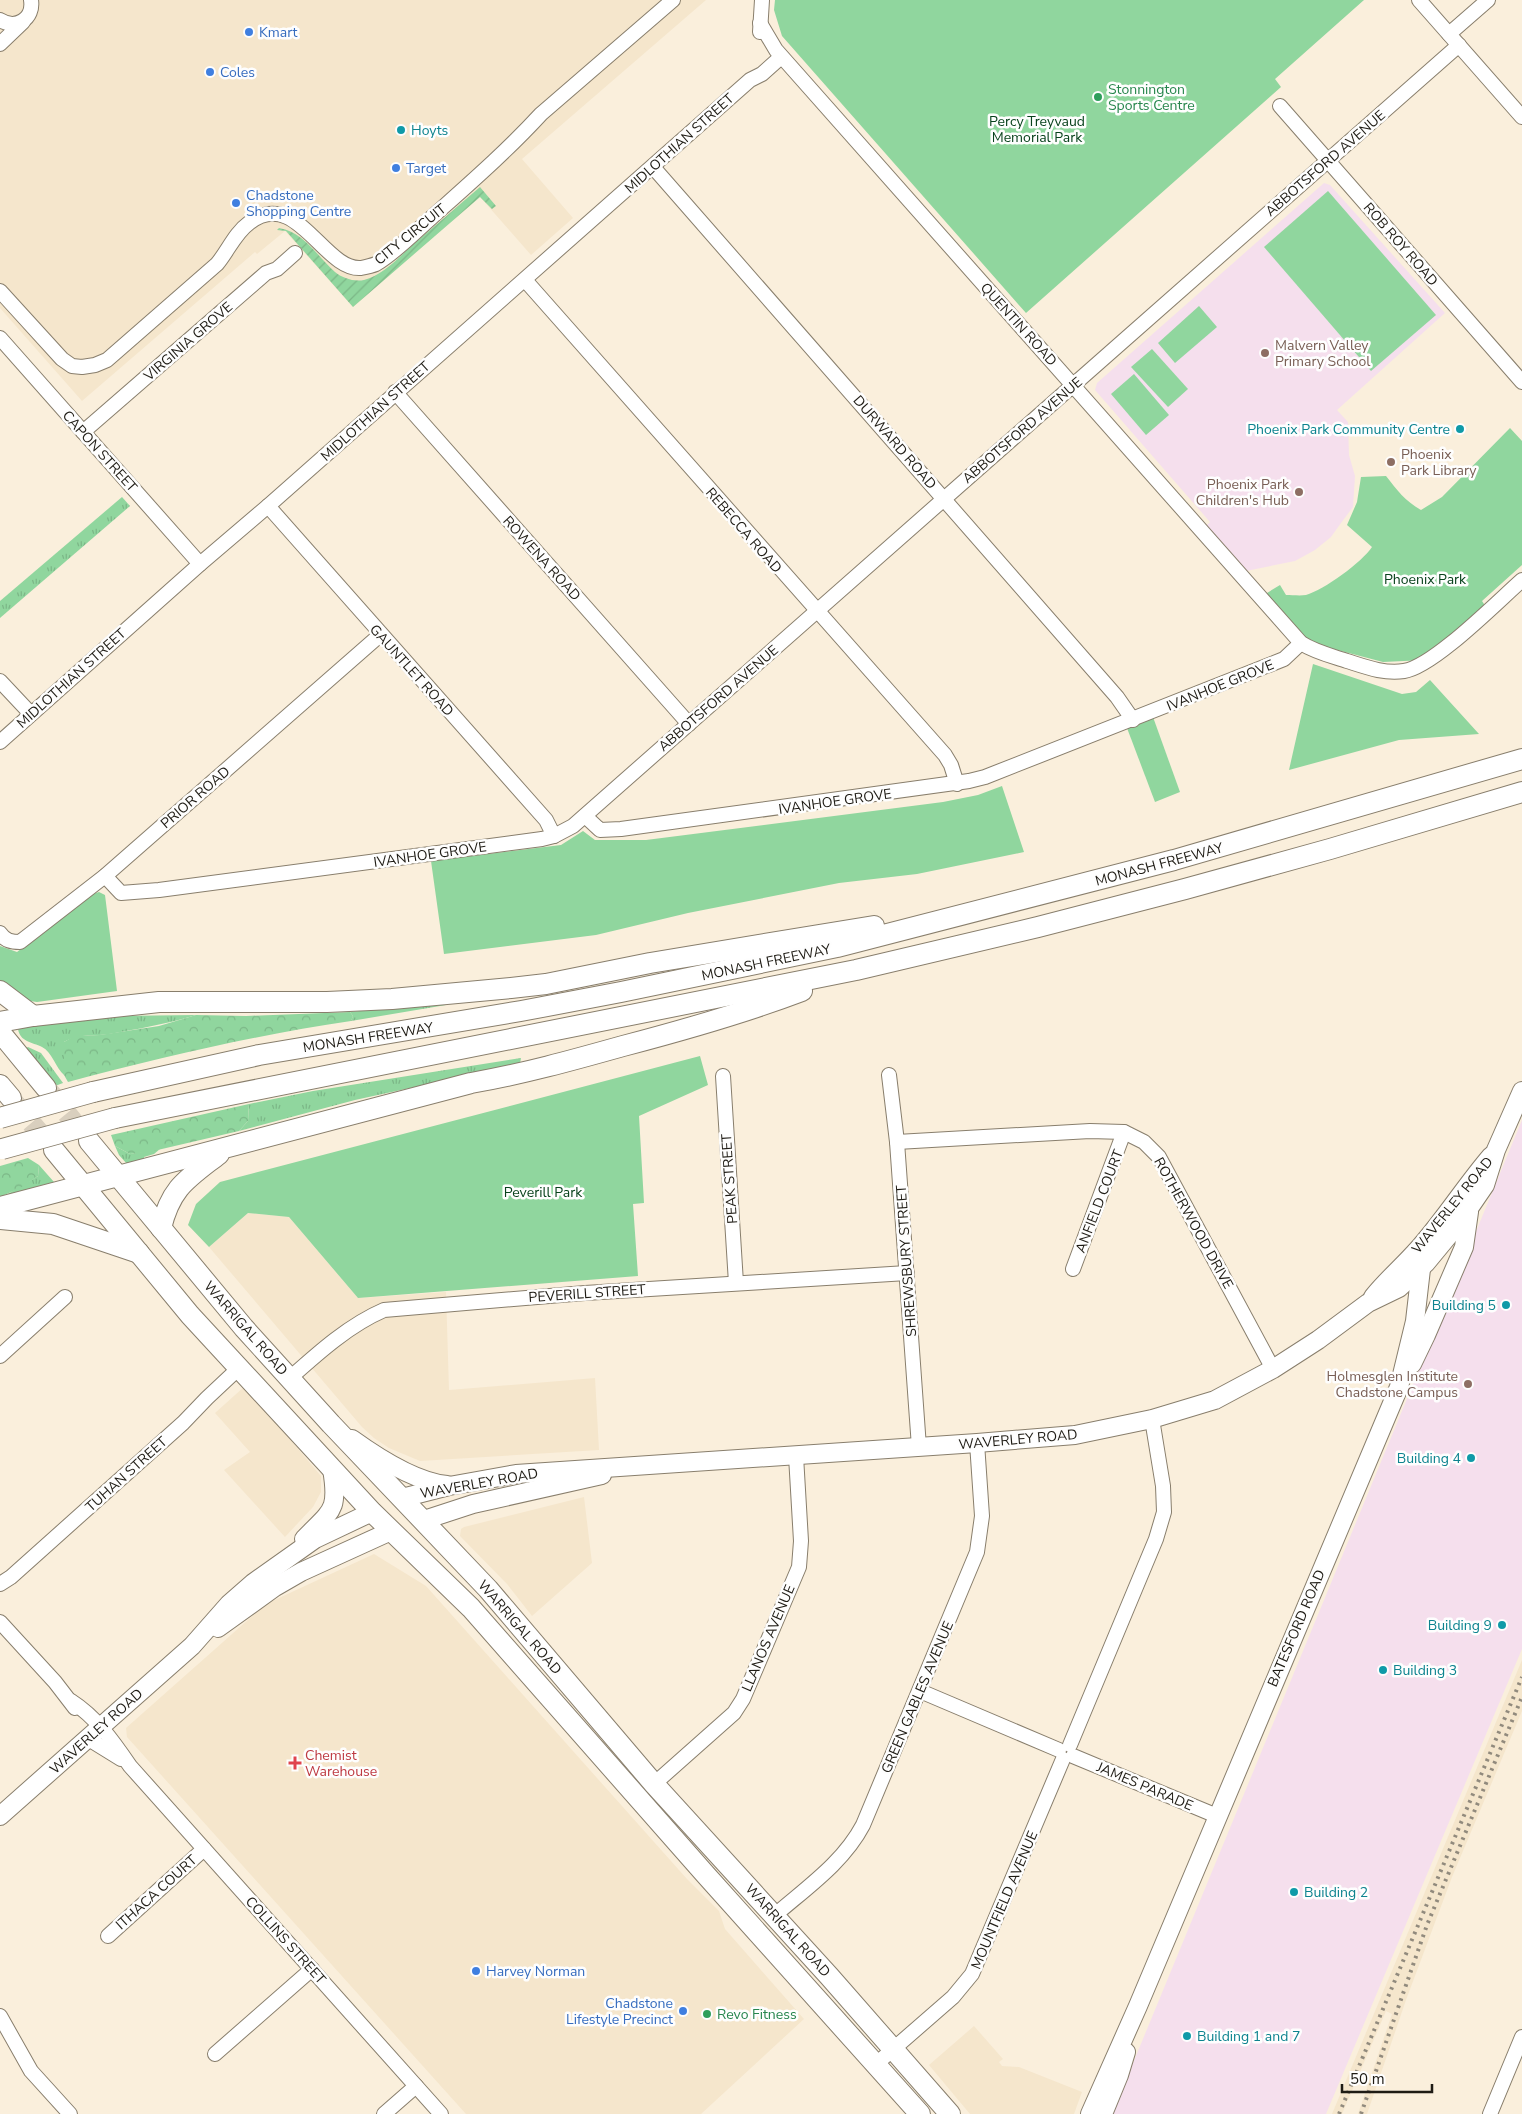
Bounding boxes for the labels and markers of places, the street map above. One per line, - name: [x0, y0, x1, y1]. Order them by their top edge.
- place label: Kmart: [259, 23, 298, 42]
- marker: Kmart: [243, 26, 255, 38]
- place label: Coles: [220, 63, 255, 82]
- marker: Coles: [204, 66, 216, 78]
- place label: Stonnington Sports Centre: [1108, 80, 1195, 115]
- marker: Stonnington Sports Centre: [1092, 91, 1104, 103]
- place label: Hoyts: [411, 121, 449, 140]
- marker: Hoyts: [395, 124, 407, 136]
- place label: Target: [406, 159, 446, 178]
- marker: Target: [390, 162, 402, 174]
- place label: Chadstone Shopping Centre: [246, 186, 351, 221]
- marker: Chadstone Shopping Centre: [230, 197, 242, 209]
- place label: Malvern Valley Primary School: [1275, 336, 1371, 371]
- marker: Malvern Valley Primary School: [1259, 347, 1271, 359]
- place label: Phoenix Park Community Centre: [1247, 420, 1450, 439]
- marker: Phoenix Park Community Centre: [1454, 423, 1466, 435]
- place label: Phoenix Park Library: [1401, 445, 1477, 480]
- marker: Phoenix Park Library: [1385, 456, 1397, 468]
- place label: Phoenix Park Children's Hub: [1196, 475, 1290, 510]
- marker: Phoenix Park Children's Hub: [1293, 486, 1305, 498]
- place label: Building 5: [1432, 1296, 1496, 1315]
- marker: Building 5: [1500, 1299, 1512, 1311]
- place label: Holmesglen Institute Chadstone Campus: [1327, 1367, 1458, 1402]
- marker: Holmesglen Institute Chadstone Campus: [1462, 1378, 1474, 1390]
- place label: Building 4: [1397, 1449, 1461, 1468]
- marker: Building 4: [1465, 1452, 1477, 1464]
- place label: Building 9: [1428, 1616, 1492, 1635]
- marker: Building 9: [1496, 1619, 1508, 1631]
- place label: Building 3: [1393, 1661, 1457, 1680]
- marker: Building 3: [1377, 1664, 1389, 1676]
- place label: Chemist Warehouse: [305, 1746, 377, 1781]
- marker: Chemist Warehouse: [289, 1757, 301, 1769]
- place label: Building 2: [1304, 1883, 1368, 1902]
- marker: Building 2: [1288, 1886, 1300, 1898]
- place label: Harvey Norman: [486, 1962, 585, 1981]
- marker: Harvey Norman: [470, 1965, 482, 1977]
- place label: Chadstone Lifestyle Precinct: [566, 1994, 673, 2029]
- marker: Chadstone Lifestyle Precinct: [677, 2005, 689, 2017]
- place label: Revo Fitness: [717, 2005, 797, 2024]
- marker: Revo Fitness: [701, 2008, 713, 2020]
- place label: Building 1 and 7: [1197, 2027, 1300, 2046]
- marker: Building 1 and 7: [1181, 2030, 1193, 2042]

